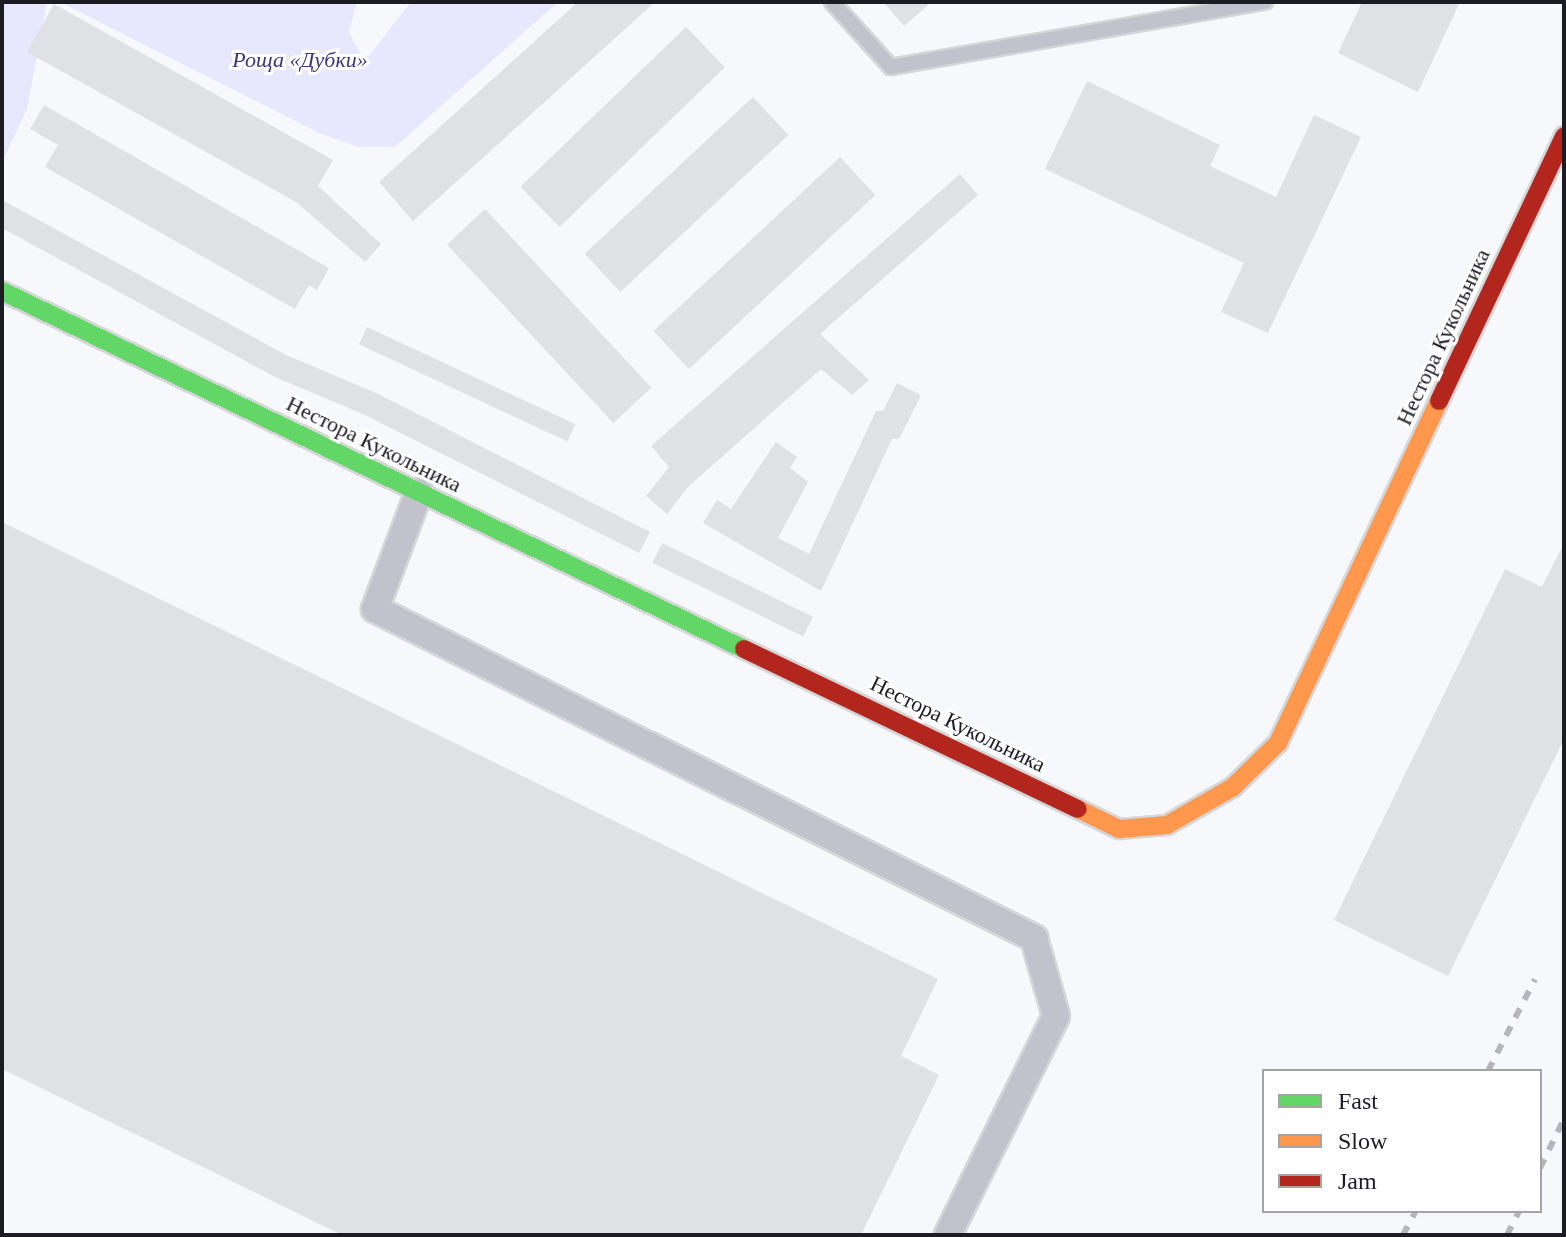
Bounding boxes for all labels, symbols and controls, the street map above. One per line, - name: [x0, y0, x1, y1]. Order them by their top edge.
- park label: Роща «Дубки»: [232, 47, 368, 73]
- street label: Нестора Кукольника: [1391, 245, 1495, 429]
- street label: Нестора Кукольника: [282, 390, 466, 498]
- street label: Нестора Кукольника: [866, 670, 1050, 778]
- legend: [1262, 1069, 1542, 1213]
- text: Fast: [1338, 1088, 1378, 1114]
- text: Slow: [1338, 1128, 1387, 1154]
- text: Jam: [1338, 1168, 1377, 1194]

